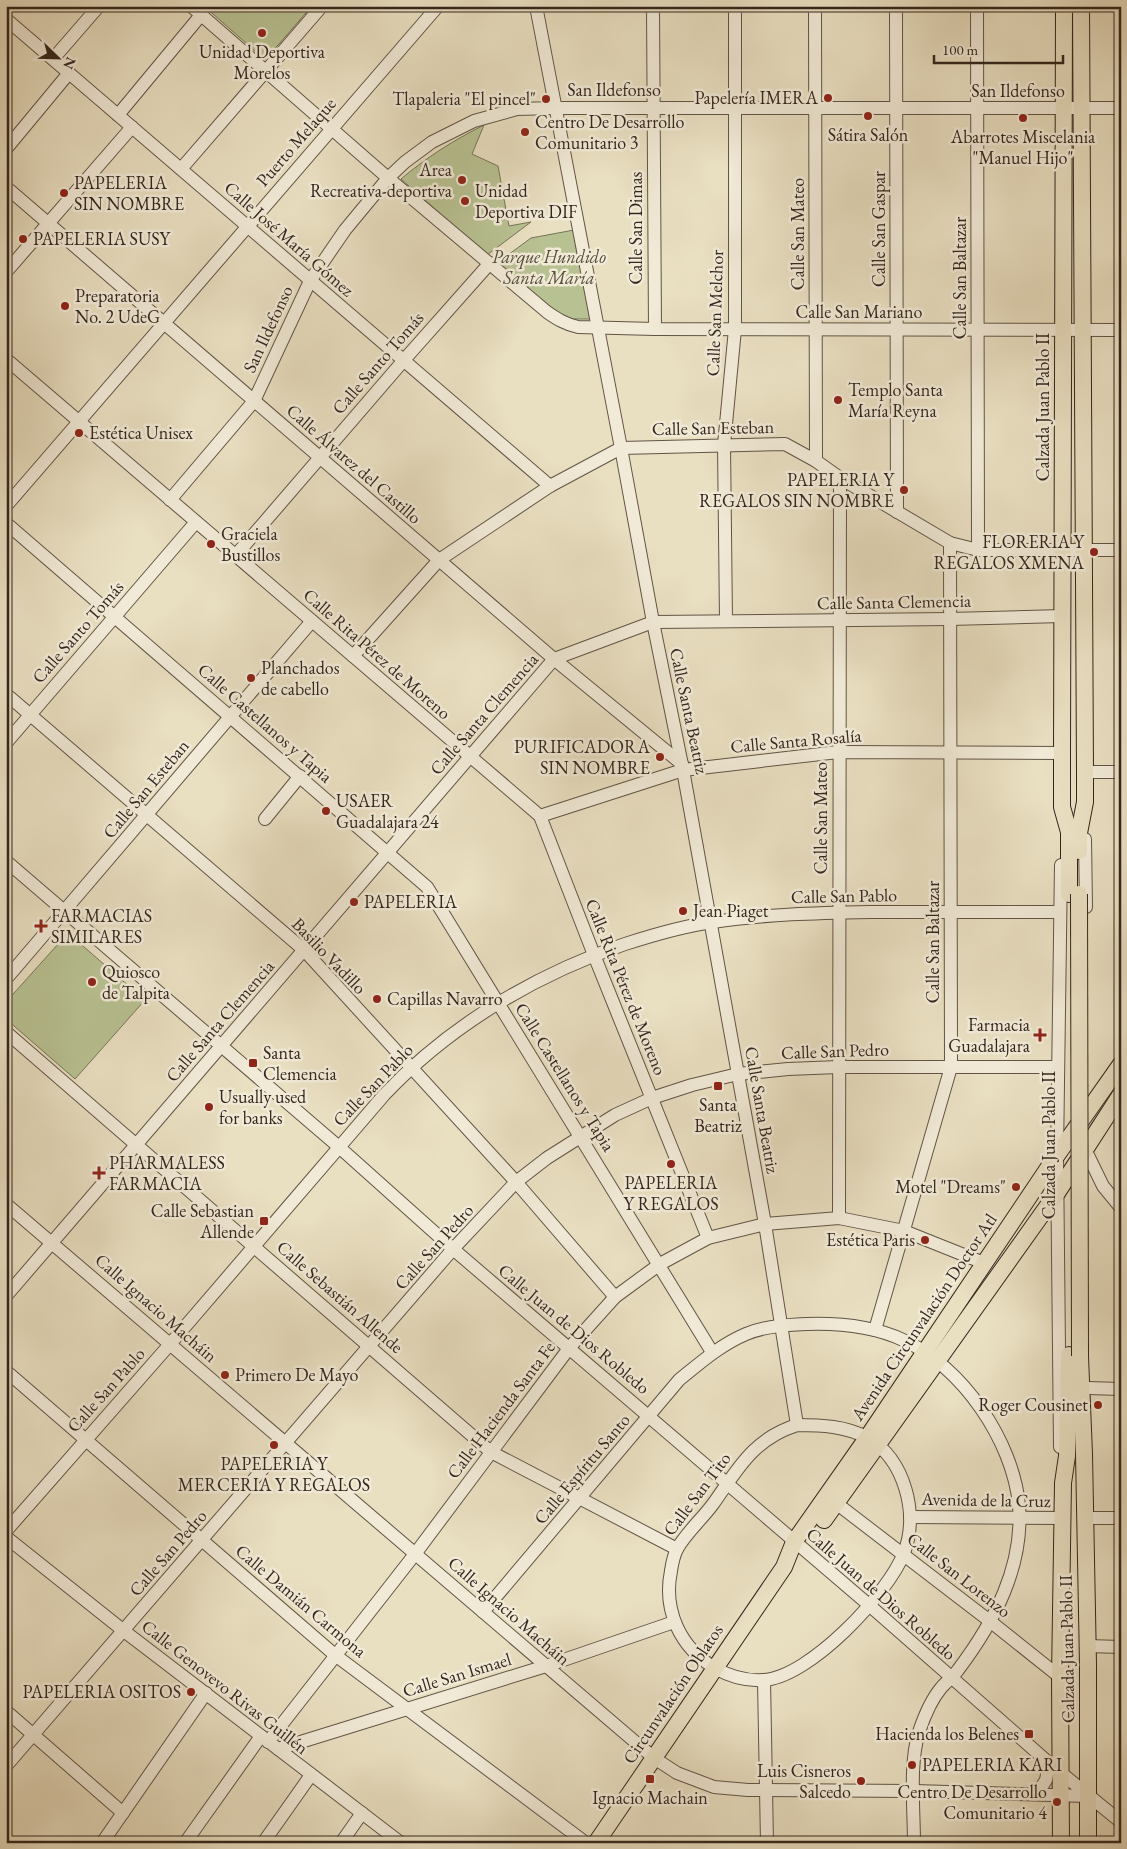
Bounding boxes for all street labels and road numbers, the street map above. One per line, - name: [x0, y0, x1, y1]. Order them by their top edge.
- street label: San Ildefonso: [567, 78, 661, 101]
- street label: San Ildefonso: [971, 79, 1065, 102]
- street label: Puerto Melaque: [251, 92, 341, 191]
- street label: Calle San Dimas: [624, 171, 647, 284]
- street label: Calle San Gaspar: [867, 171, 890, 287]
- street label: Calle José María Gómez: [220, 176, 359, 301]
- street label: Calle San Mateo: [786, 178, 809, 290]
- street label: Calle San Baltazar: [948, 217, 971, 339]
- street label: Calle San Melchor: [701, 249, 728, 377]
- street label: San Ildefonso: [237, 281, 298, 376]
- street label: Calle San Mariano: [796, 300, 923, 323]
- street label: Calle Santo Tomás: [327, 306, 429, 419]
- street label: Calzada Juan Pablo II: [1031, 333, 1054, 481]
- street label: Calle Álvarez del Castillo: [282, 399, 427, 529]
- street label: Calle San Esteban: [652, 415, 775, 440]
- street label: Calle Santo Tomás: [27, 575, 129, 688]
- street label: Calle Rita Pérez de Moreno: [299, 583, 456, 724]
- street label: Calle Santa Clemencia: [817, 589, 972, 614]
- street label: Calle Santa Beatriz: [665, 646, 714, 776]
- street label: Calle Santa Clemencia: [424, 647, 543, 779]
- street label: Calle Castellanos y Tapia: [193, 658, 338, 788]
- street label: Calle Santa Rosalía: [730, 723, 863, 758]
- street label: Calle San Esteban: [98, 734, 194, 843]
- street label: Calle San Mateo: [809, 762, 832, 874]
- street label: Calle San Baltazar: [921, 881, 944, 1003]
- street label: Calle San Pablo: [791, 883, 897, 908]
- street label: Calle Rita Pérez de Moreno: [581, 895, 672, 1078]
- street label: Basilio Vadillo: [287, 913, 372, 999]
- street label: Calle Santa Clemencia: [160, 954, 279, 1086]
- street label: Calle Castellanos y Tapia: [510, 998, 621, 1156]
- street label: Calle San Pedro: [781, 1037, 889, 1064]
- street label: Calle San Pablo: [327, 1038, 418, 1131]
- street label: Calle Santa Beatriz: [740, 1045, 785, 1175]
- street label: Calzada Juan Pablo II: [1037, 1071, 1060, 1219]
- street label: Calle San Pedro: [389, 1199, 478, 1294]
- street label: Avenida Circunvalación Doctor Atl: [845, 1209, 1002, 1426]
- street label: Calle Sebastián Allende: [272, 1235, 408, 1358]
- street label: Calle Ignacio Macháin: [90, 1248, 223, 1367]
- street label: Calle Juan de Dios Robledo: [494, 1258, 655, 1399]
- street label: Calle Hacienda Santa Fe: [441, 1336, 560, 1483]
- street label: Calle San Pablo: [62, 1342, 150, 1437]
- street label: Calle Espíritu Santo: [529, 1408, 635, 1529]
- street label: Calle San Tito: [658, 1447, 736, 1540]
- street label: Avenida de la Cruz: [920, 1487, 1051, 1512]
- street label: Calle San Pedro: [124, 1504, 212, 1601]
- street label: Calle Juan de Dios Robledo: [802, 1522, 961, 1665]
- street label: Calle San Lorenzo: [903, 1527, 1016, 1622]
- street label: Calle Damián Carmona: [231, 1539, 372, 1663]
- street label: Calle Ignacio Macháin: [443, 1551, 576, 1670]
- street label: Calzada Juan Pablo II: [1054, 1575, 1079, 1723]
- street label: Calle Genovevo Rivas Guillén: [137, 1614, 314, 1759]
- street label: Circunvalación Oblatos: [617, 1619, 728, 1768]
- street label: Calle San Ismael: [400, 1647, 514, 1702]

